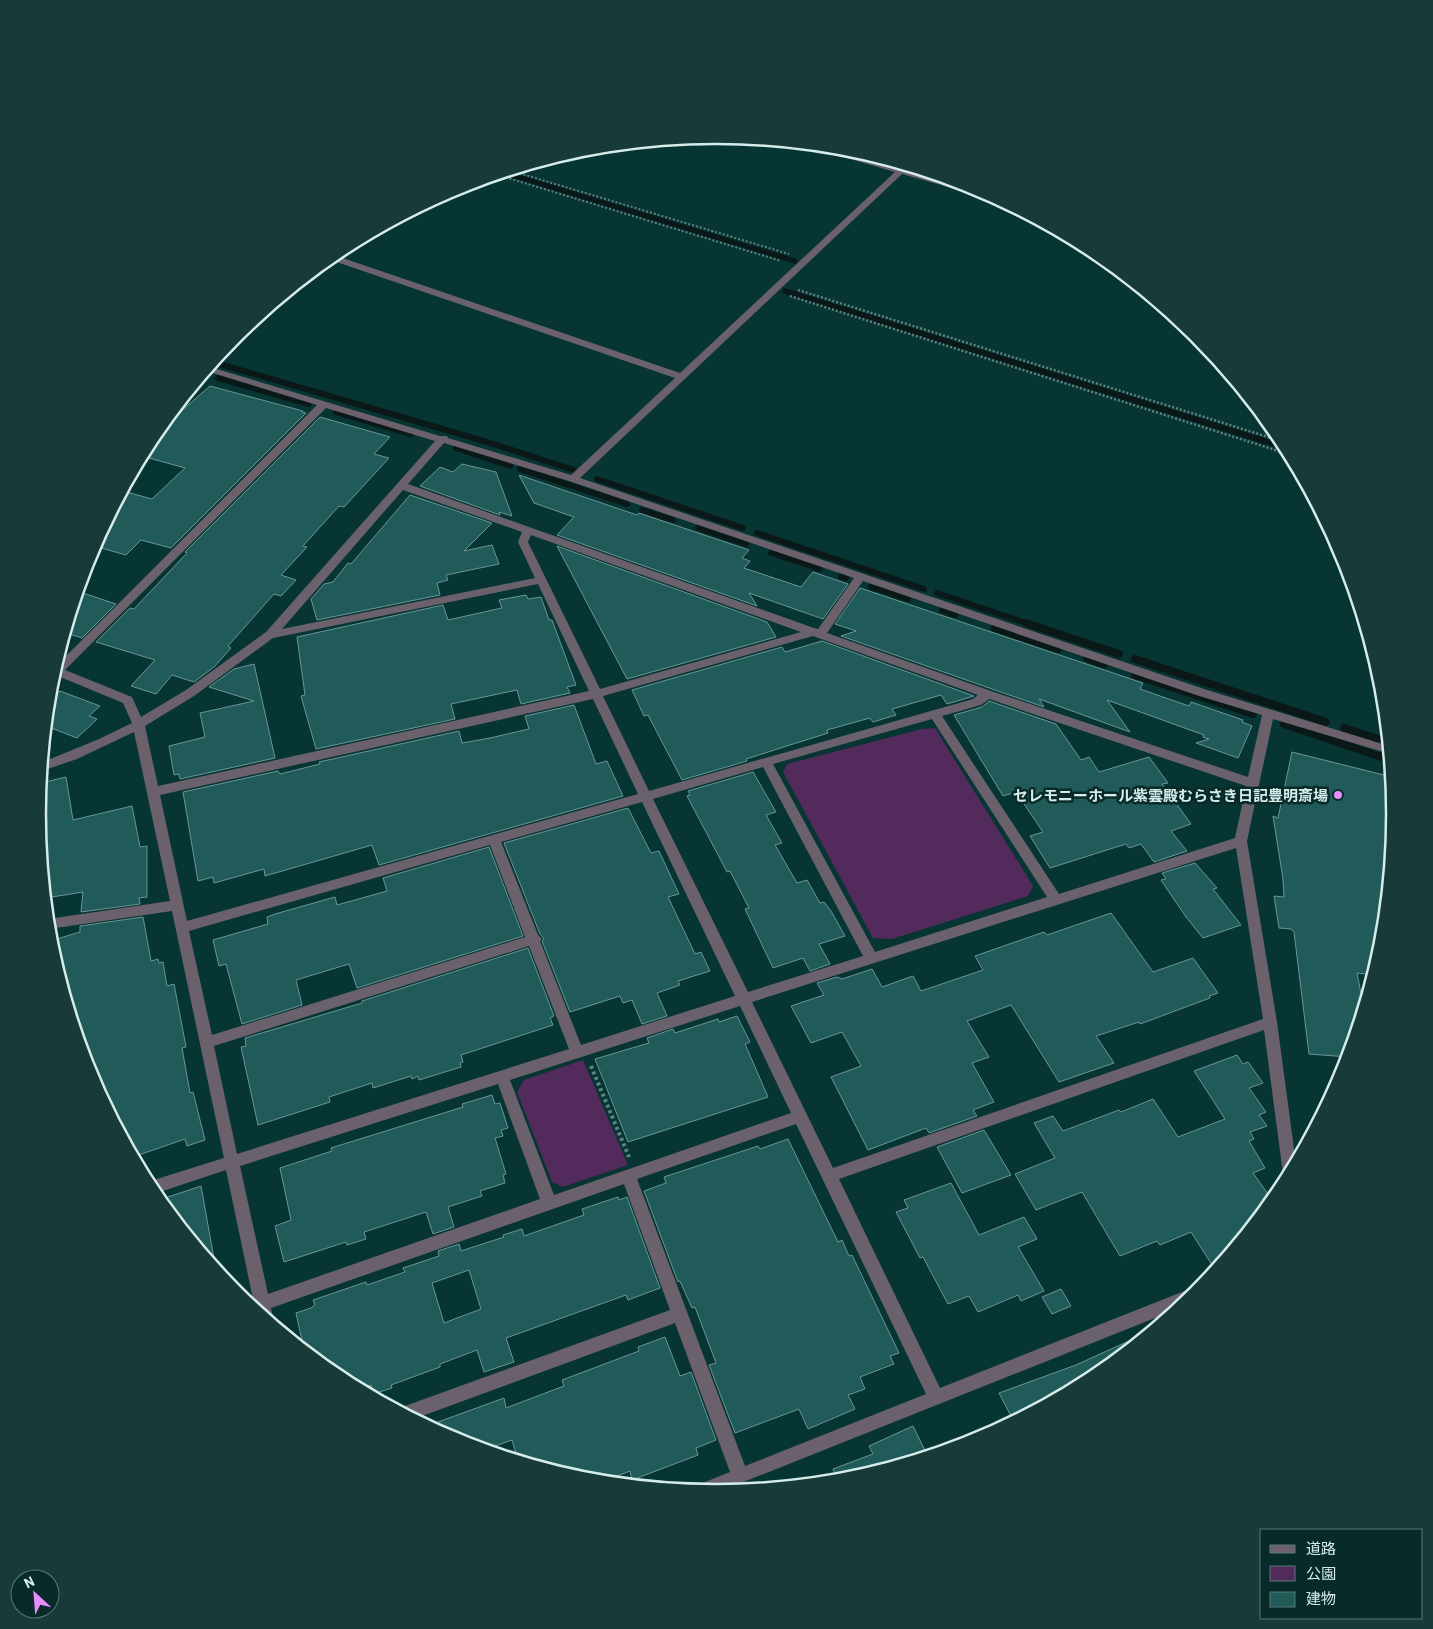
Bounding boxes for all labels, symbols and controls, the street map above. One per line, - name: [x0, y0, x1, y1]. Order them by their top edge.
- place label: セレモニーホール紫雲殿むらさき日記豊明斎場: [1013, 786, 1328, 804]
- marker: セレモニーホール紫雲殿むらさき日記豊明斎場: [1332, 789, 1344, 801]
- legend: [1260, 1529, 1423, 1619]
- text: 道路: [1306, 1539, 1336, 1557]
- text: 公園: [1306, 1564, 1336, 1582]
- north arrow: [10, 1569, 60, 1619]
- text: N: [21, 1572, 37, 1592]
- text: 建物: [1306, 1589, 1336, 1607]

